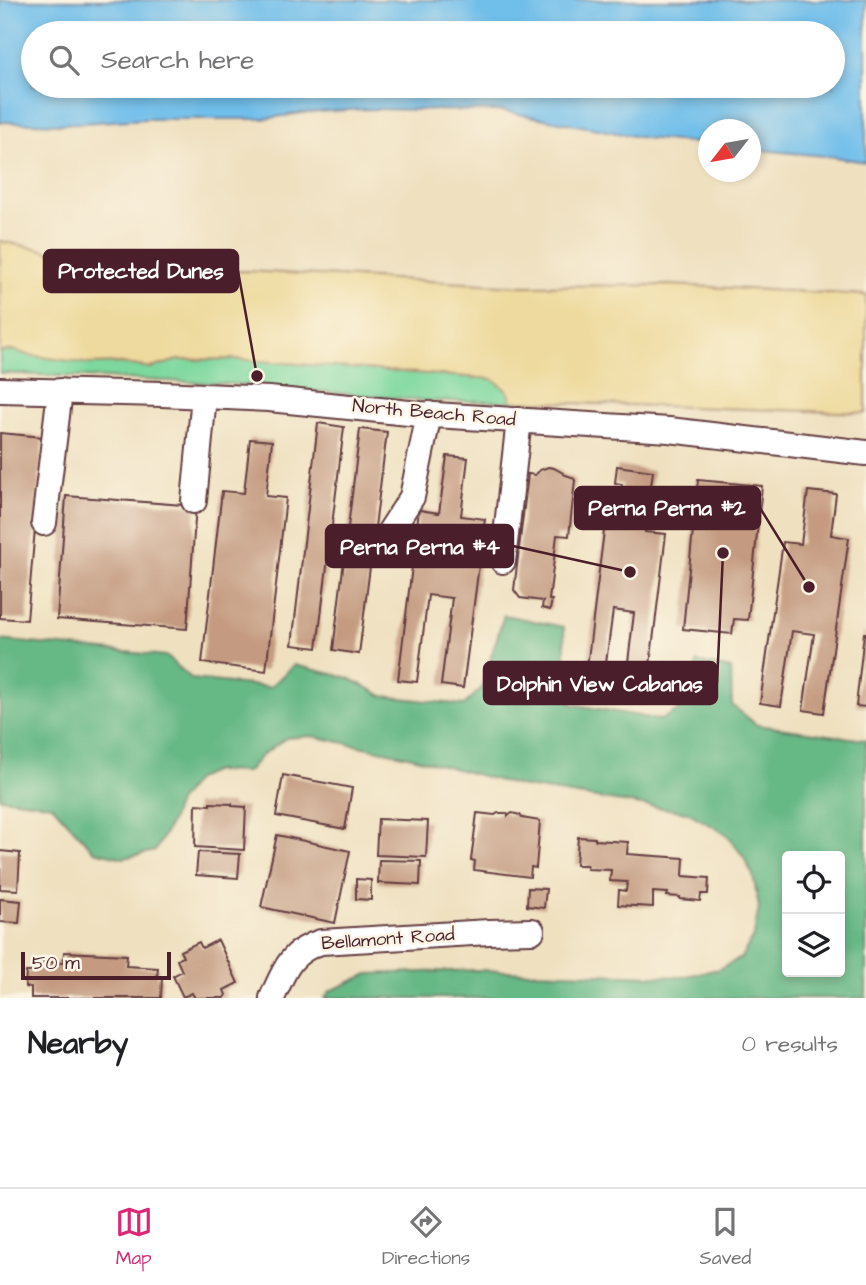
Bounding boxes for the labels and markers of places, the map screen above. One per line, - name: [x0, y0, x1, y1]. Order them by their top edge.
- callout: Protected Dunes: [44, 250, 238, 292]
- callout: Perna Perna #2: [575, 487, 760, 529]
- callout: Perna Perna #4: [326, 525, 513, 567]
- callout: Dolphin View Cabanas: [484, 662, 717, 704]

